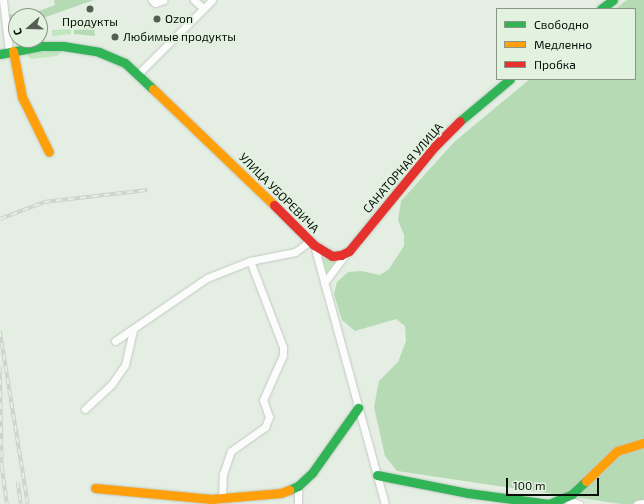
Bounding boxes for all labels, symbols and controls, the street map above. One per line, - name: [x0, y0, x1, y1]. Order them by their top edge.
- marker: Продукты: [85, 4, 95, 14]
- north arrow: [8, 8, 48, 48]
- legend: [496, 8, 636, 80]
- place label: Ozon: [165, 12, 193, 26]
- marker: Ozon: [152, 14, 162, 24]
- place label: Продукты: [62, 15, 118, 29]
- text: Свободно: [534, 17, 589, 31]
- text: С: [10, 27, 24, 37]
- place label: Любимые продукты: [123, 30, 236, 44]
- marker: Любимые продукты: [110, 32, 120, 42]
- text: Медленно: [534, 37, 592, 51]
- text: Пробка: [534, 57, 576, 71]
- street label: САНАТОРНАЯ УЛИЦА: [360, 120, 446, 216]
- street label: УЛИЦА УБОРЕВИЧА: [236, 150, 322, 236]
- scale bar: [508, 470, 601, 496]
- text: 100 m: [513, 478, 545, 492]

